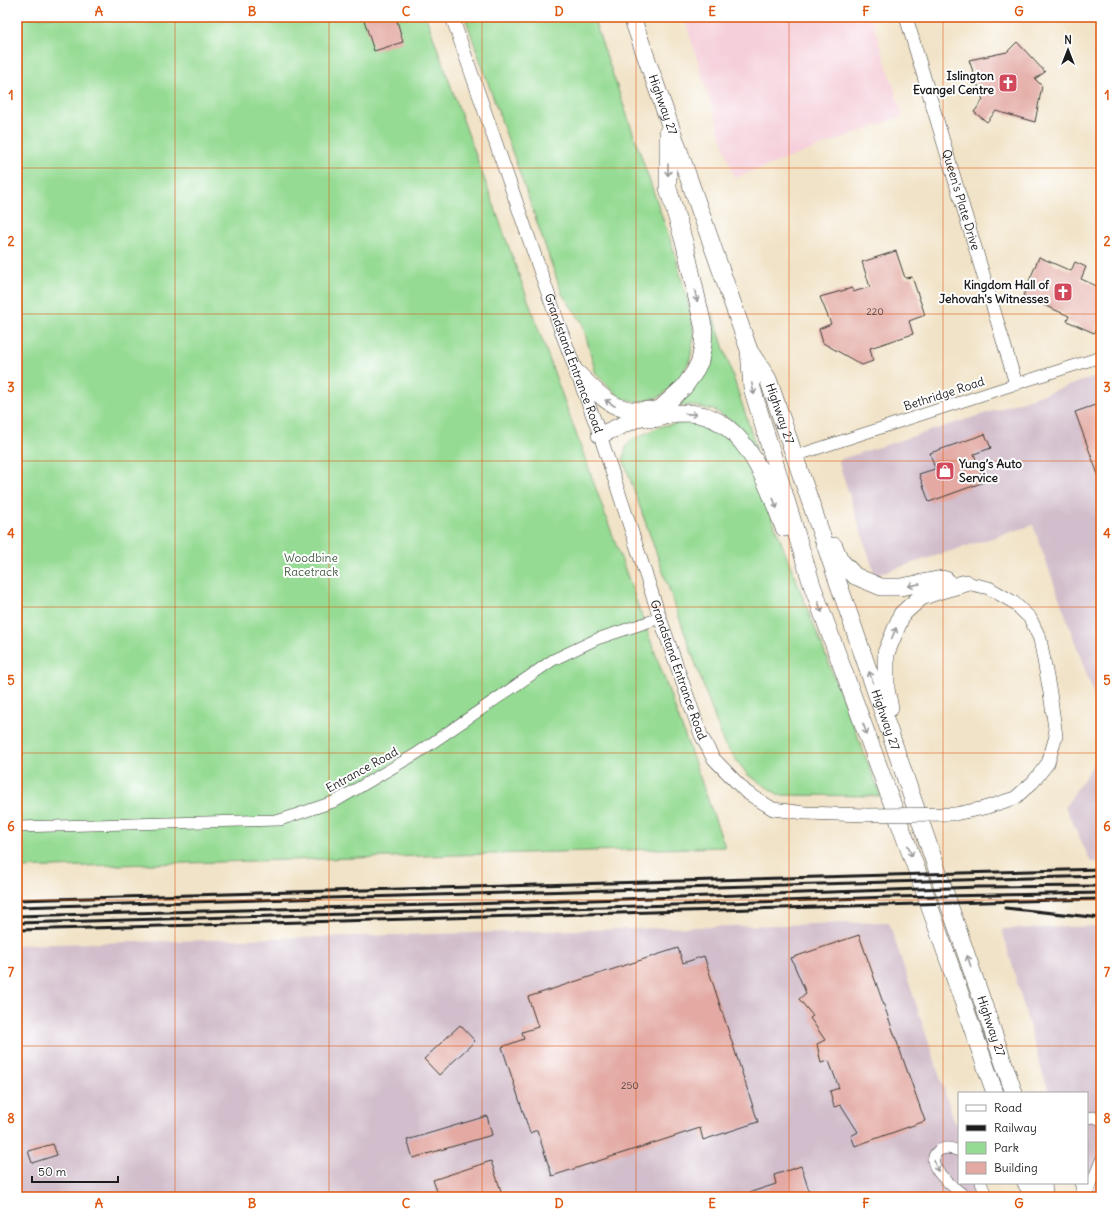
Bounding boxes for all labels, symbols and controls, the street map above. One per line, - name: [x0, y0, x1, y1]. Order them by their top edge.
- text: A: [95, 3, 104, 20]
- text: B: [248, 3, 257, 20]
- text: C: [402, 3, 411, 20]
- text: D: [554, 3, 564, 20]
- text: E: [708, 3, 716, 20]
- text: F: [862, 3, 870, 20]
- text: G: [1014, 3, 1024, 20]
- north arrow: [1048, 30, 1088, 70]
- text: N: [1064, 33, 1072, 47]
- place label: Islington Evangel Centre: [913, 68, 995, 98]
- street label: Highway 27: [646, 72, 681, 137]
- church icon: Islington Evangel Centre: [997, 72, 1019, 94]
- text: 1: [8, 87, 14, 104]
- text: 1: [1104, 87, 1110, 104]
- street label: Queen's Plate Drive: [939, 147, 984, 252]
- one-way arrow: [664, 163, 672, 176]
- text: 2: [7, 233, 15, 250]
- text: 2: [1103, 233, 1111, 250]
- place label: Kingdom Hall of Jehovah's Witnesses: [939, 277, 1050, 306]
- church icon: Kingdom Hall of Jehovah's Witnesses: [1052, 281, 1074, 303]
- one-way arrow: [693, 290, 701, 303]
- street label: Grandstand Entrance Road: [542, 291, 607, 435]
- house number: 220: [866, 305, 884, 318]
- street label: Bethridge Road: [902, 373, 986, 414]
- text: 3: [7, 379, 15, 396]
- text: 3: [1103, 379, 1111, 396]
- street label: Highway 27: [763, 381, 798, 446]
- one-way arrow: [750, 382, 758, 395]
- one-way arrow: [604, 398, 616, 406]
- one-way arrow: [684, 410, 697, 417]
- place label: Yung’s Auto Service: [958, 456, 1022, 485]
- shop icon: Yung’s Auto Service: [934, 460, 956, 482]
- one-way arrow: [771, 497, 779, 509]
- text: 4: [7, 525, 15, 542]
- text: 4: [1103, 525, 1111, 542]
- park label: Woodbine Racetrack: [284, 550, 338, 579]
- one-way arrow: [908, 581, 921, 589]
- street label: Grandstand Entrance Road: [648, 598, 710, 742]
- one-way arrow: [817, 600, 825, 612]
- one-way arrow: [891, 628, 898, 640]
- text: 5: [7, 672, 15, 689]
- one-way arrow: [866, 672, 874, 684]
- text: 5: [1103, 672, 1111, 689]
- street label: Highway 27: [869, 687, 903, 752]
- one-way arrow: [862, 722, 869, 735]
- street label: Entrance Road: [323, 744, 400, 795]
- text: 6: [7, 818, 15, 835]
- text: 6: [1103, 818, 1111, 835]
- one-way arrow: [906, 844, 914, 856]
- one-way arrow: [964, 955, 972, 967]
- text: 7: [8, 964, 15, 981]
- text: 7: [1104, 964, 1111, 981]
- street label: Highway 27: [974, 994, 1009, 1059]
- house number: 250: [621, 1079, 639, 1092]
- legend: [958, 1092, 1088, 1184]
- text: Road: [994, 1100, 1022, 1115]
- text: 8: [7, 1110, 15, 1127]
- text: 8: [1103, 1110, 1111, 1127]
- text: Railway: [994, 1120, 1037, 1135]
- text: Park: [994, 1140, 1019, 1155]
- scale bar: [32, 1158, 118, 1184]
- one-way arrow: [933, 1159, 940, 1172]
- text: Building: [994, 1160, 1038, 1175]
- text: 50 m: [38, 1164, 67, 1179]
- text: A: [95, 1195, 104, 1212]
- text: B: [248, 1195, 257, 1212]
- text: C: [402, 1195, 411, 1212]
- text: D: [554, 1195, 564, 1212]
- text: E: [708, 1195, 716, 1212]
- text: F: [862, 1195, 870, 1212]
- text: G: [1014, 1195, 1024, 1212]

